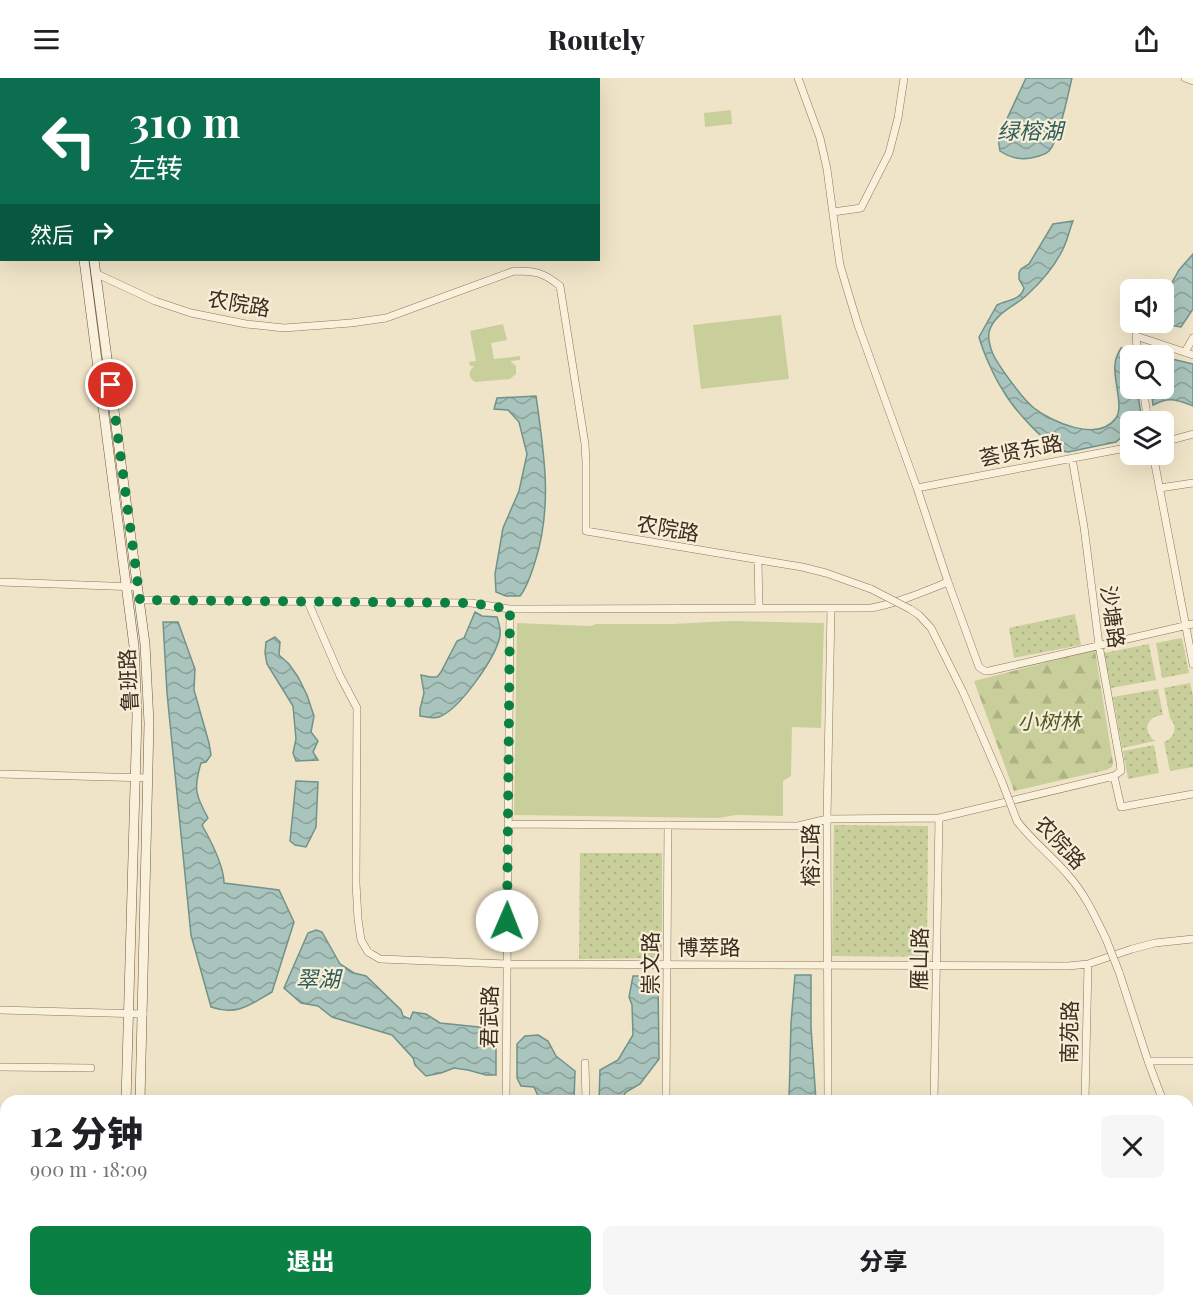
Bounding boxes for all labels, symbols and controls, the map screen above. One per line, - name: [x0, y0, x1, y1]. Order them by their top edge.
- text: Routely: [548, 21, 645, 57]
- icon: menu: [30, 23, 63, 56]
- icon: share: [1130, 23, 1163, 56]
- text: 310 m: [129, 93, 240, 149]
- icon: left: [30, 102, 108, 180]
- water label: 绿榕湖: [997, 115, 1066, 145]
- text: 左转: [129, 149, 183, 185]
- icon: right: [86, 216, 119, 249]
- text: 然后: [30, 219, 74, 249]
- map controls: [1120, 279, 1174, 465]
- button: sound: [1120, 279, 1174, 333]
- street label: 农院路: [206, 283, 273, 321]
- button: search: [1120, 345, 1174, 399]
- pin: [85, 359, 136, 410]
- icon: arrive: [94, 368, 127, 401]
- button: layers: [1120, 411, 1174, 465]
- street label: 荟贤东路: [977, 427, 1065, 471]
- street label: 农院路: [635, 508, 702, 546]
- street label: 沙塘路: [1096, 584, 1132, 650]
- street label: 鲁班路: [111, 648, 143, 712]
- park label: 小树林: [1018, 706, 1083, 734]
- street label: 农院路: [1030, 809, 1093, 874]
- street label: 榕江路: [795, 824, 823, 887]
- position arrow: [475, 889, 539, 953]
- street label: 雁山路: [903, 927, 933, 991]
- street label: 崇文路: [635, 932, 663, 995]
- street label: 博萃路: [678, 932, 741, 960]
- water label: 翠湖: [296, 963, 343, 993]
- street label: 君武路: [473, 985, 503, 1049]
- street label: 南苑路: [1053, 1000, 1083, 1064]
- text: 12 分钟: [30, 1108, 143, 1156]
- button: close: [1101, 1115, 1164, 1178]
- text: 900 m · 18:09: [30, 1155, 147, 1182]
- button: 退出: [30, 1226, 591, 1295]
- button: 分享: [603, 1226, 1164, 1295]

